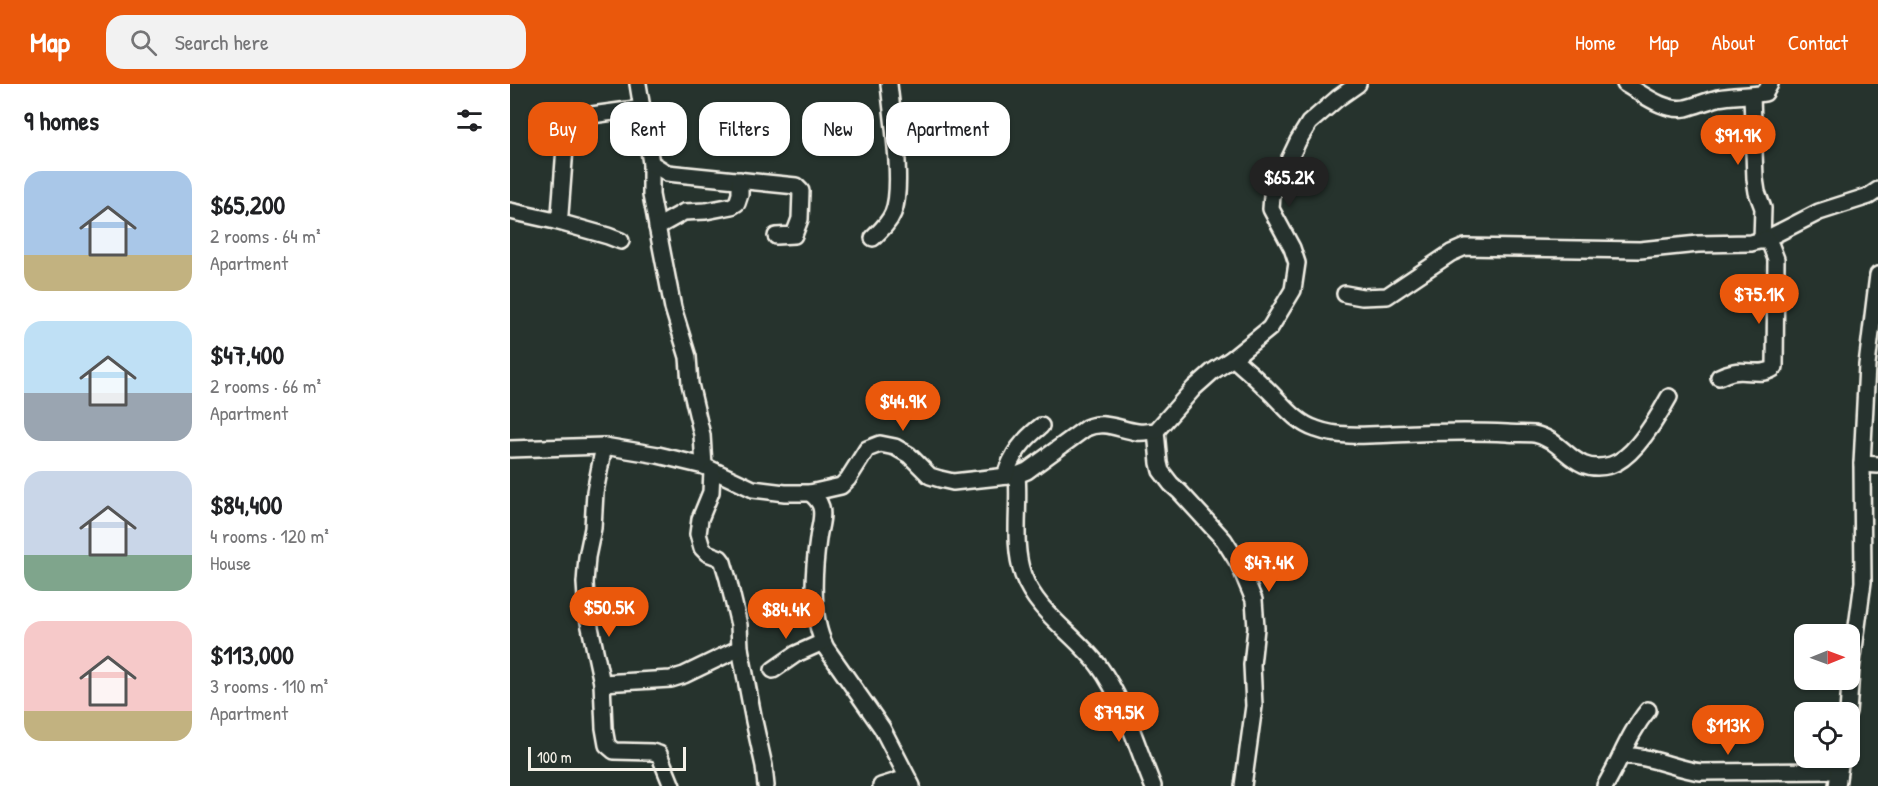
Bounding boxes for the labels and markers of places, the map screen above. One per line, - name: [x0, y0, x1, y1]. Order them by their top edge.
- pin: $91.9K: [1689, 115, 1787, 166]
- pin: $65.2K: [1240, 157, 1338, 208]
- pin: $75.1K: [1710, 274, 1808, 325]
- pin: $44.9K: [854, 381, 952, 432]
- pin: $47.4K: [1220, 542, 1318, 593]
- pin: $50.5K: [560, 587, 658, 638]
- pin: $84.4K: [737, 589, 835, 640]
- pin: $79.5K: [1070, 692, 1168, 743]
- pin: $113K: [1686, 705, 1770, 756]

